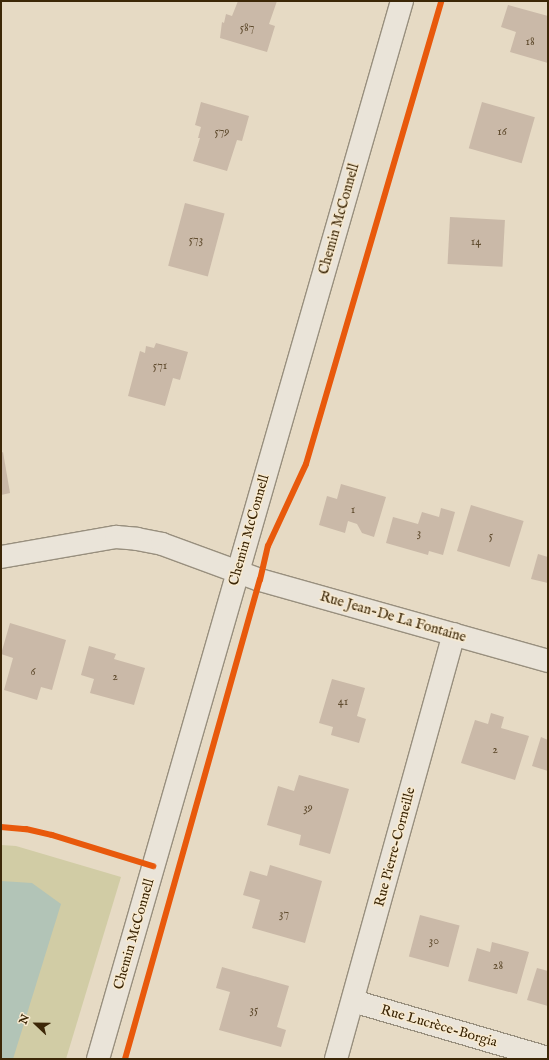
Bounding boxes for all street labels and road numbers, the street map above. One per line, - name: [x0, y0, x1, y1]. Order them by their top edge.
- street label: Chemin McConnell: [315, 162, 363, 276]
- street label: Chemin McConnell: [225, 473, 273, 587]
- street label: Rue Jean-De La Fontaine: [318, 588, 468, 646]
- street label: Rue Pierre-Corneille: [371, 785, 419, 909]
- street label: Chemin McConnell: [110, 877, 158, 991]
- street label: Rue Lucrèce-Borgia: [379, 1001, 499, 1051]

